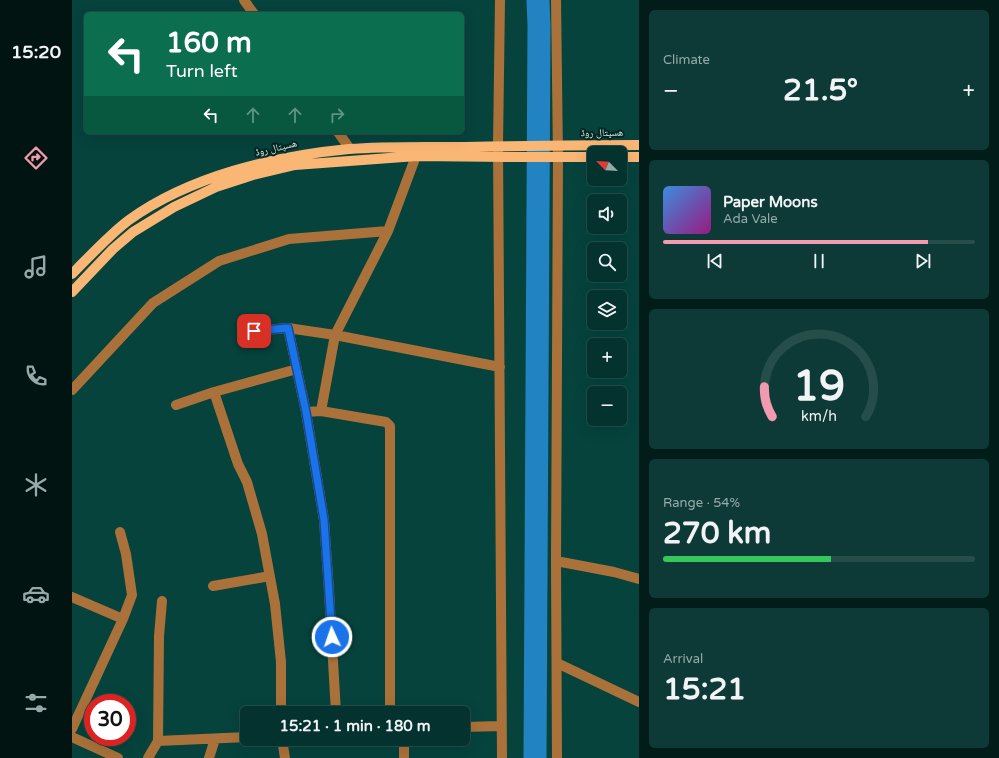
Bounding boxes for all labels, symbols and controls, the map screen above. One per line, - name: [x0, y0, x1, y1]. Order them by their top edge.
- text: 160 m: [166, 26, 252, 60]
- icon: left: [100, 28, 152, 80]
- text: 15:20: [11, 41, 61, 63]
- text: Climate: [663, 52, 710, 68]
- text: Turn left: [166, 60, 238, 82]
- text: 21.5°: [783, 72, 858, 109]
- text: −: [663, 78, 679, 104]
- text: +: [963, 78, 975, 104]
- icon: left: [200, 104, 222, 126]
- icon: ahead: [242, 104, 264, 126]
- icon: ahead: [284, 104, 306, 126]
- icon: right: [326, 104, 348, 126]
- street label: ھسپتال روڈ: [581, 127, 623, 139]
- street label: ھسپتال روڈ: [254, 137, 298, 159]
- icon: directions: [22, 144, 50, 172]
- north arrow: [587, 146, 627, 186]
- map controls: [587, 146, 627, 426]
- text: Paper Moons: [723, 193, 818, 211]
- button: sound: [587, 194, 627, 234]
- text: Ada Vale: [723, 211, 778, 227]
- button: search: [587, 242, 627, 282]
- icon: previous: [704, 250, 726, 272]
- icon: pause: [808, 250, 830, 272]
- icon: next: [912, 250, 934, 272]
- icon: music: [22, 253, 50, 281]
- button: layers: [587, 290, 627, 330]
- pin: [237, 314, 271, 348]
- icon: arrive: [243, 320, 265, 342]
- button: +: [587, 338, 627, 378]
- icon: phone: [22, 362, 50, 390]
- text: 19: [793, 362, 845, 412]
- button: −: [587, 386, 627, 426]
- text: km/h: [801, 408, 837, 425]
- icon: climate: [22, 471, 50, 499]
- text: Range · 54%: [663, 495, 740, 511]
- text: 270 km: [663, 515, 771, 552]
- icon: car: [22, 580, 50, 608]
- position arrow: [311, 616, 353, 658]
- text: Arrival: [663, 651, 703, 667]
- text: 15:21: [663, 671, 746, 708]
- icon: filters: [22, 689, 50, 717]
- speed limit sign: 30: [84, 694, 136, 746]
- text: 15:21 · 1 min · 180 m: [280, 717, 430, 735]

